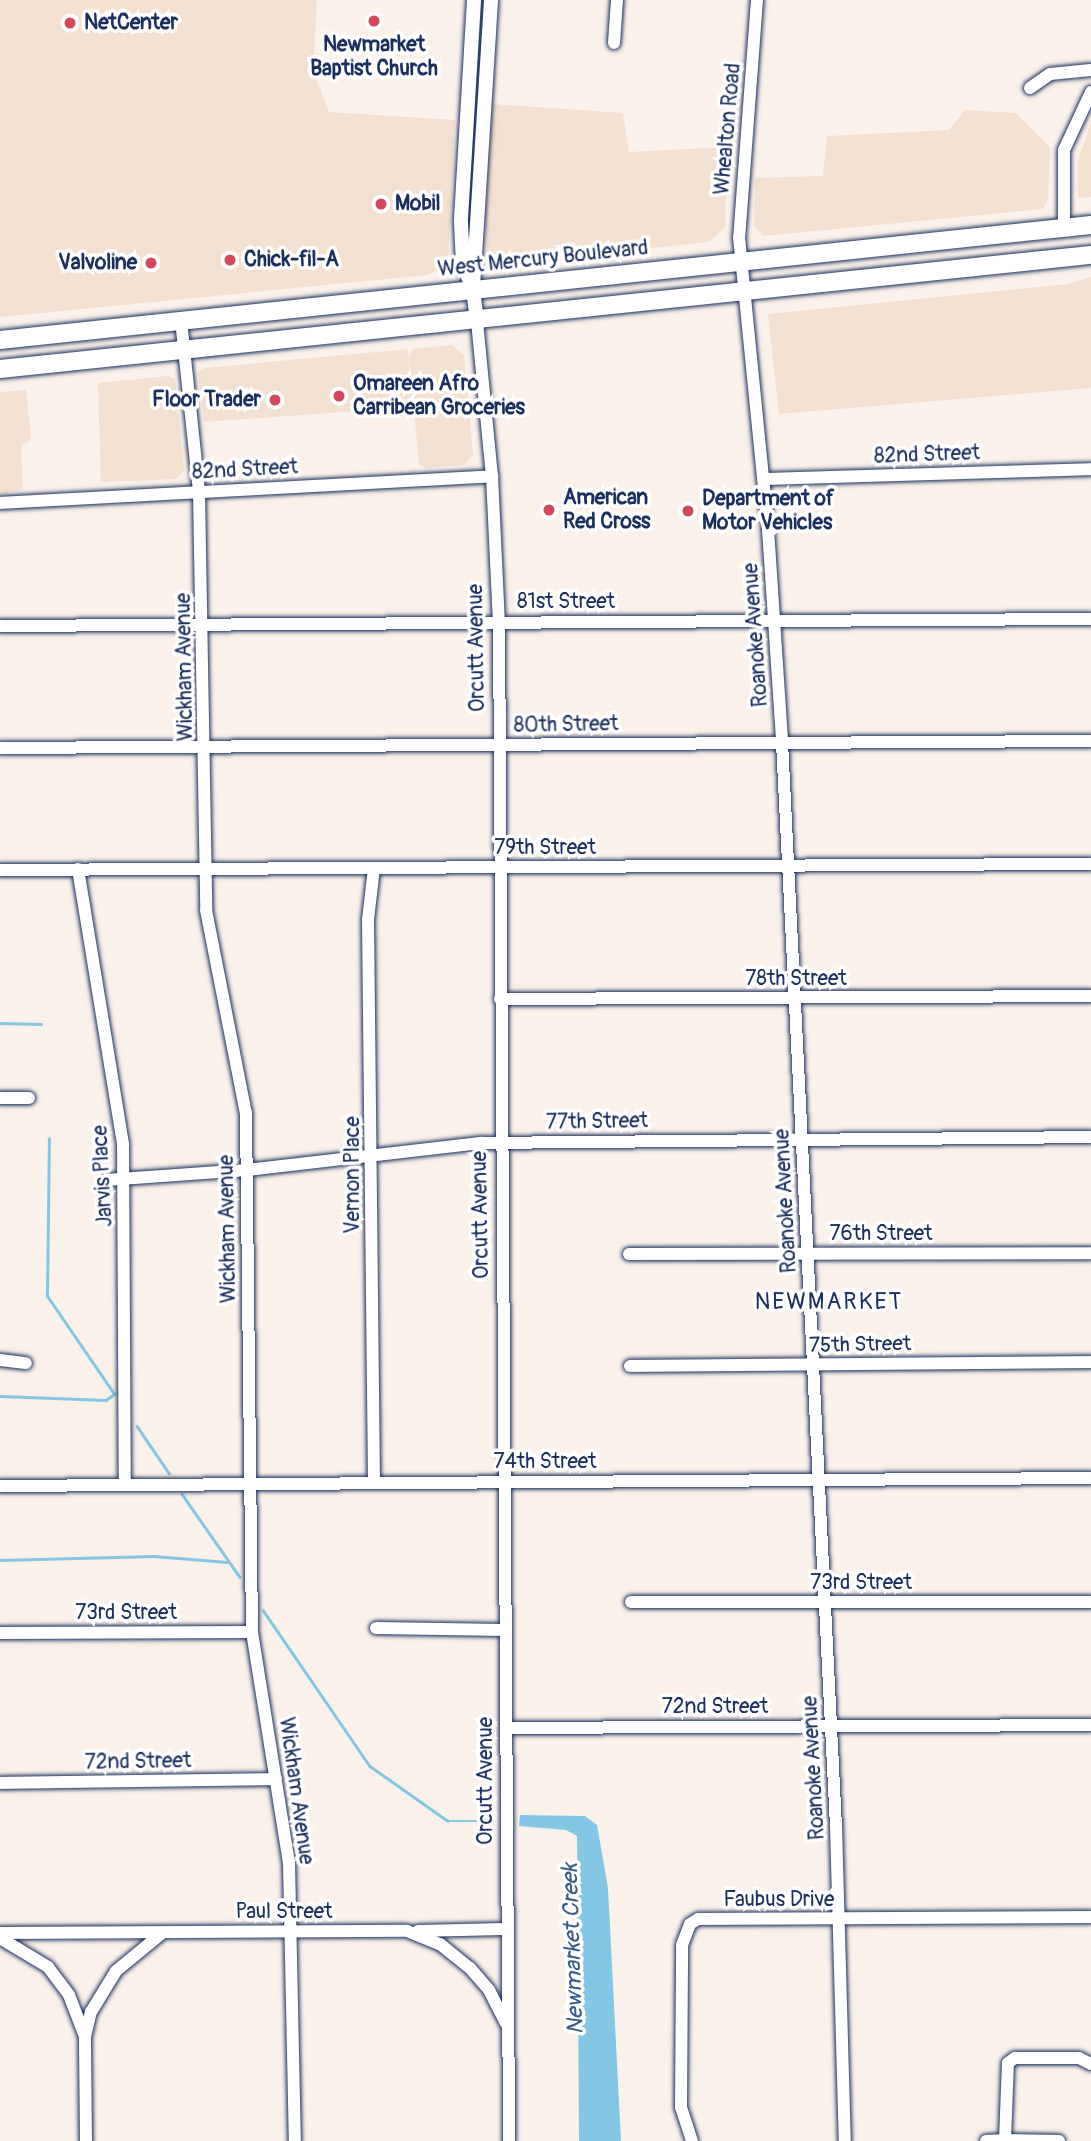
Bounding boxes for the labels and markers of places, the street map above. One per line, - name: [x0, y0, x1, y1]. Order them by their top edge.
- place label: NetCenter: [84, 10, 178, 36]
- marker: Newmarket Baptist Church: [366, 13, 382, 29]
- marker: NetCenter: [62, 15, 78, 31]
- place label: Newmarket Baptist Church: [310, 32, 438, 82]
- place label: Mobil: [395, 191, 440, 217]
- marker: Mobil: [373, 196, 389, 212]
- place label: Chick-fil-A: [244, 247, 339, 273]
- place label: Valvoline: [58, 250, 137, 276]
- marker: Chick-fil-A: [222, 252, 238, 268]
- marker: Valvoline: [143, 255, 159, 271]
- place label: Omareen Afro Carribean Groceries: [353, 371, 525, 421]
- place label: Floor Trader: [152, 387, 261, 413]
- marker: Omareen Afro Carribean Groceries: [331, 388, 347, 404]
- marker: Floor Trader: [267, 392, 283, 408]
- place label: American Red Cross: [563, 485, 650, 535]
- place label: Department of Motor Vehicles: [702, 486, 834, 536]
- marker: American Red Cross: [541, 502, 557, 518]
- marker: Department of Motor Vehicles: [680, 503, 696, 519]

